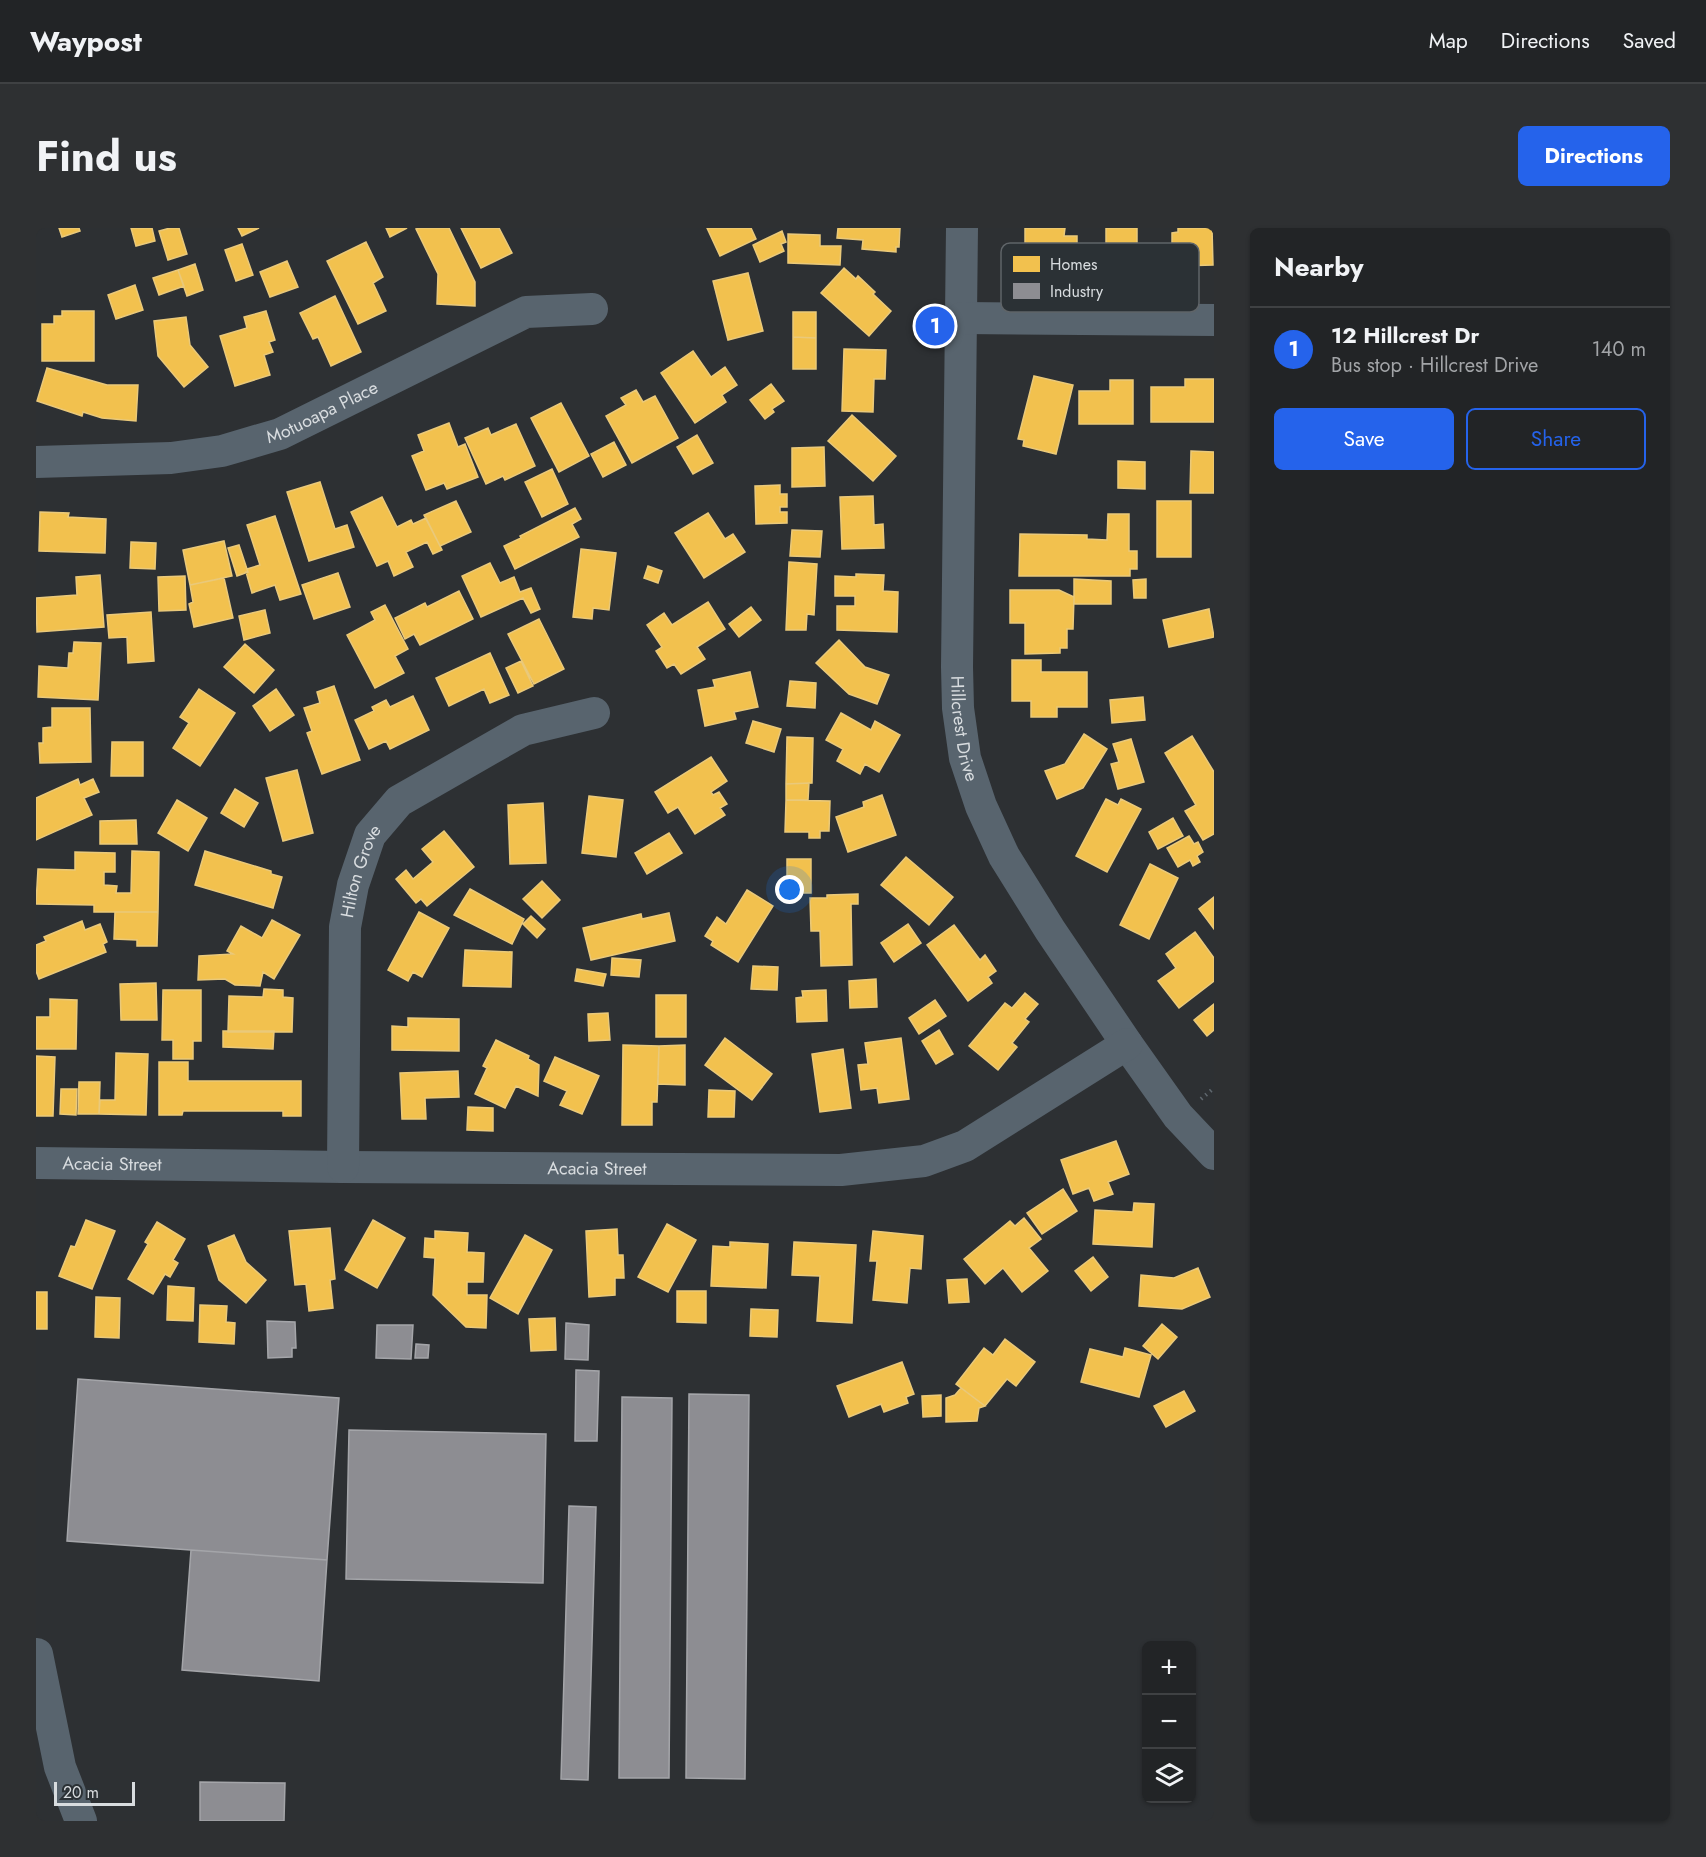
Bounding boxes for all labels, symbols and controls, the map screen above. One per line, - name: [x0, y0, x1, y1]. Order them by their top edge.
- text: Waypost: [30, 21, 142, 62]
- text: Map: [1429, 26, 1468, 56]
- text: Directions: [1501, 26, 1590, 56]
- text: Saved: [1623, 26, 1676, 56]
- text: Find us: [36, 126, 177, 187]
- button: Directions: [1518, 126, 1670, 186]
- legend: [1001, 243, 1199, 312]
- text: Nearby: [1274, 248, 1363, 286]
- text: Homes: [1050, 253, 1097, 276]
- text: Industry: [1050, 280, 1104, 303]
- pin: 1: [916, 304, 954, 348]
- text: 12 Hillcrest Dr: [1331, 319, 1479, 351]
- text: 1: [1288, 335, 1299, 364]
- text: 140 m: [1592, 335, 1646, 364]
- text: Bus stop · Hillcrest Drive: [1331, 351, 1538, 380]
- street label: Motuoapa Place: [263, 374, 382, 450]
- button: Save: [1274, 408, 1454, 470]
- button: Share: [1466, 408, 1646, 470]
- street label: Hillcrest Drive: [944, 675, 985, 785]
- street label: Hilton Grove: [334, 818, 387, 920]
- your location: [775, 875, 804, 904]
- street label: Acacia Street: [62, 1150, 163, 1178]
- street label: Acacia Street: [547, 1155, 647, 1182]
- map controls: [1142, 1641, 1196, 1803]
- button: +: [1142, 1641, 1196, 1695]
- button: −: [1142, 1695, 1196, 1749]
- button: layers: [1142, 1749, 1196, 1803]
- scale bar: [54, 1779, 135, 1806]
- text: 20 m: [63, 1781, 99, 1804]

